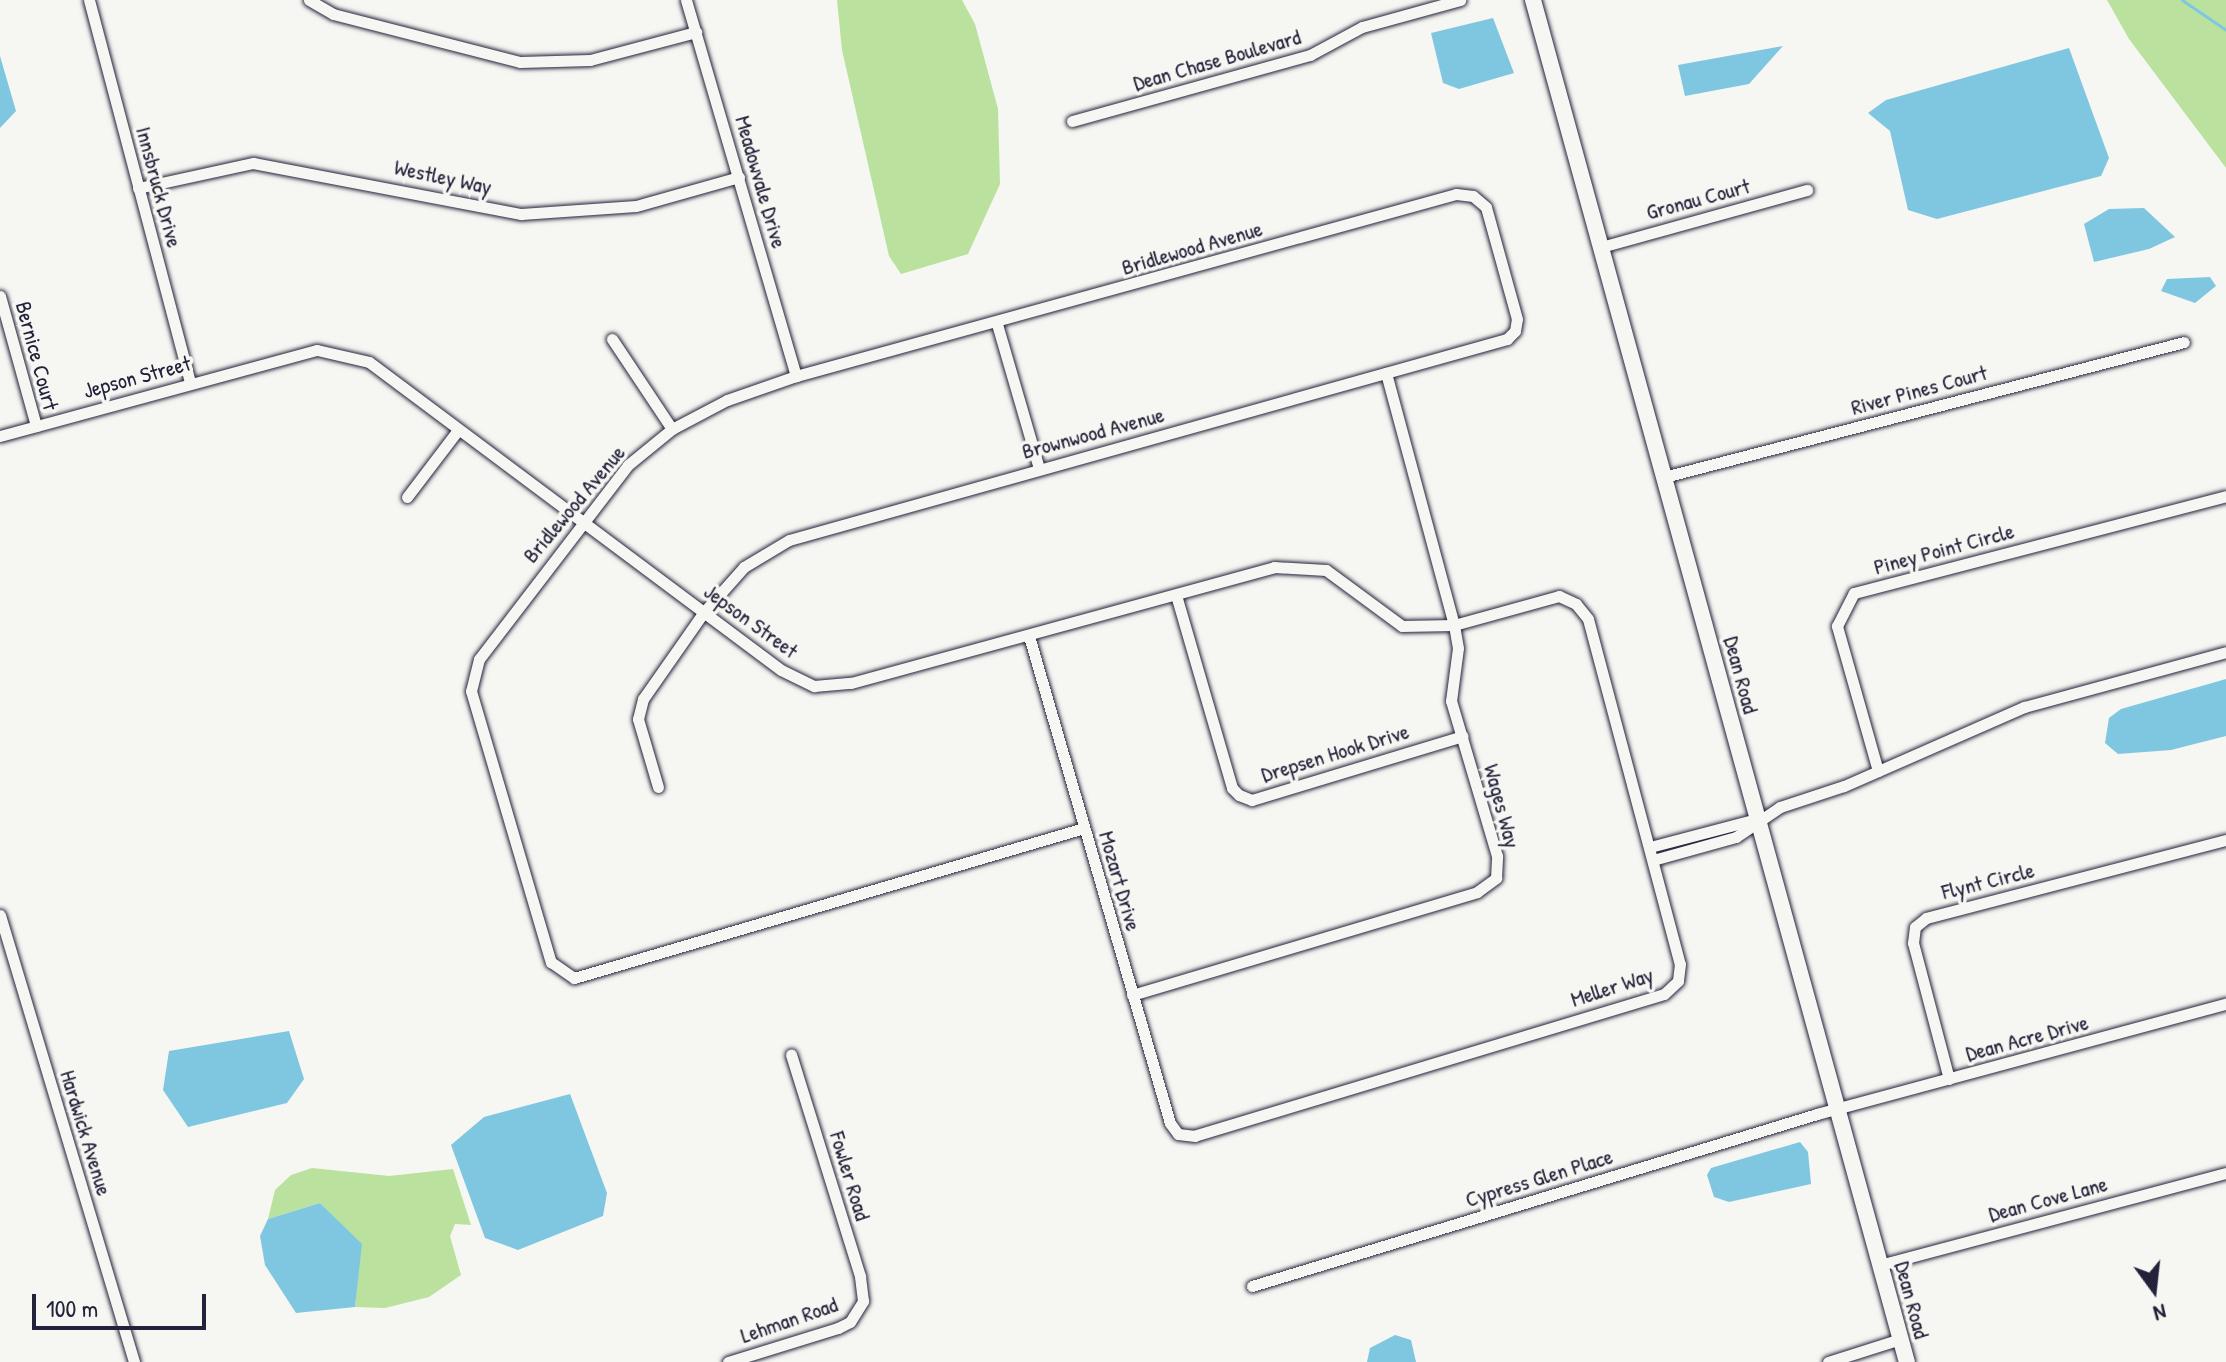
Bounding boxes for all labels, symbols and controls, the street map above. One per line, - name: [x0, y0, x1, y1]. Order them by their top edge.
- street label: Dean Chase Boulevard: [1130, 23, 1304, 97]
- street label: Meadowvale Drive: [729, 113, 793, 251]
- street label: Innsbruck Drive: [130, 124, 188, 250]
- street label: Westley Way: [392, 154, 494, 200]
- street label: Gronau Court: [1643, 173, 1753, 225]
- street label: Bridlewood Avenue: [1119, 215, 1265, 281]
- street label: Bernice Court: [10, 299, 64, 413]
- street label: Jepson Street: [81, 350, 193, 404]
- street label: River Pines Court: [1848, 359, 1990, 421]
- street label: Brownwood Avenue: [1019, 401, 1167, 465]
- street label: Bridlewood Avenue: [517, 440, 631, 568]
- street label: Piney Point Circle: [1871, 518, 2017, 580]
- street label: Jepson Street: [699, 578, 803, 664]
- street label: Dean Road: [1718, 633, 1764, 717]
- street label: Drepsen Hook Drive: [1258, 718, 1412, 788]
- street label: Wages Way: [1478, 761, 1526, 851]
- street label: Mozart Drive: [1093, 828, 1147, 934]
- street label: Flynt Circle: [1939, 857, 2037, 905]
- street label: Meller Way: [1567, 961, 1657, 1013]
- street label: Dean Acre Drive: [1963, 1009, 2091, 1067]
- street label: Hardwick Avenue: [54, 1067, 118, 1199]
- street label: Fowler Road: [824, 1128, 876, 1224]
- street label: Cypress Glen Place: [1462, 1143, 1616, 1213]
- street label: Dean Cove Lane: [1986, 1170, 2110, 1228]
- north arrow: [2114, 1250, 2194, 1330]
- street label: Dean Road: [1889, 1258, 1935, 1342]
- scale bar: [36, 1278, 210, 1328]
- street label: Lehman Road: [737, 1291, 841, 1349]
- text: 100 m: [46, 1292, 98, 1324]
- text: N: [2151, 1297, 2170, 1329]

